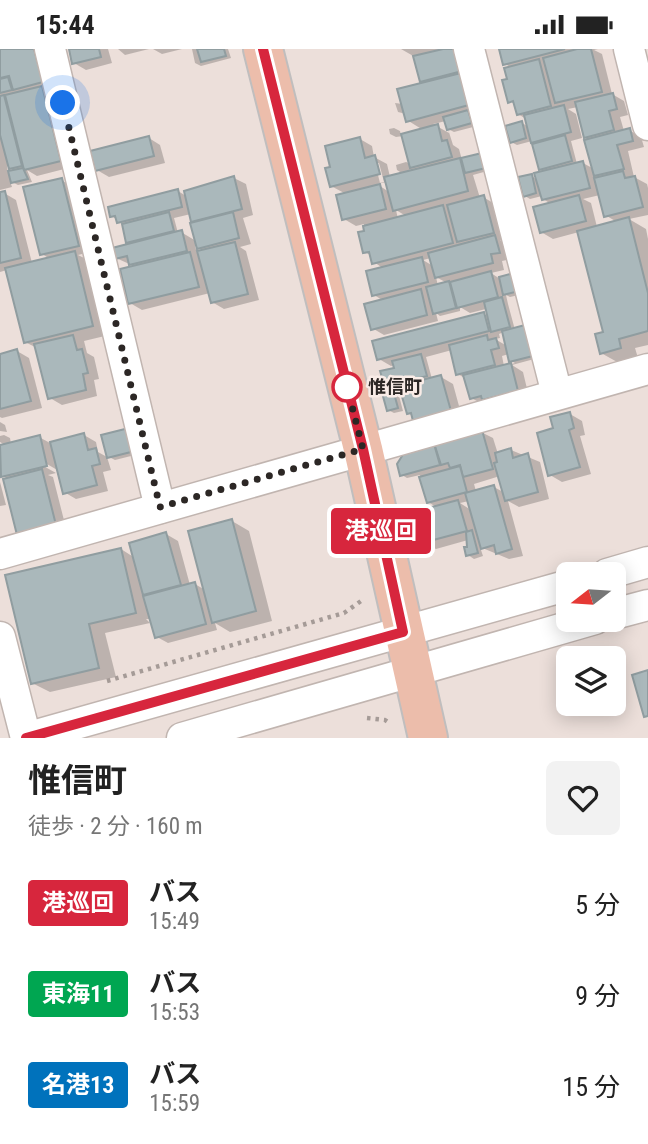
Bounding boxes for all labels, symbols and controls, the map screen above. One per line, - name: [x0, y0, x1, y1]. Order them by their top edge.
- text: 15:44: [35, 10, 95, 40]
- your location: [45, 85, 80, 120]
- marker: 惟信町: [332, 372, 362, 402]
- place label: 惟信町: [368, 376, 422, 397]
- line badge: 港巡回: [341, 508, 421, 554]
- text: 港巡回: [345, 517, 417, 545]
- north arrow: [556, 562, 626, 632]
- map controls: [556, 562, 626, 716]
- button: layers: [556, 646, 626, 716]
- text: 惟信町: [28, 761, 127, 800]
- button: heart: [546, 761, 620, 835]
- text: 徒歩 · 2 分 · 160 m: [28, 813, 203, 840]
- text: バス: [149, 877, 201, 907]
- text: 港巡回: [42, 889, 114, 917]
- text: 5 分: [575, 890, 620, 920]
- text: 15:49: [149, 908, 200, 935]
- text: バス: [149, 968, 201, 998]
- text: 東海11: [42, 980, 114, 1008]
- text: 9 分: [575, 981, 620, 1011]
- text: 15:53: [149, 999, 200, 1026]
- text: バス: [149, 1059, 201, 1089]
- text: 名港13: [42, 1071, 114, 1099]
- text: 15 分: [562, 1072, 620, 1102]
- text: 15:59: [149, 1090, 200, 1117]

